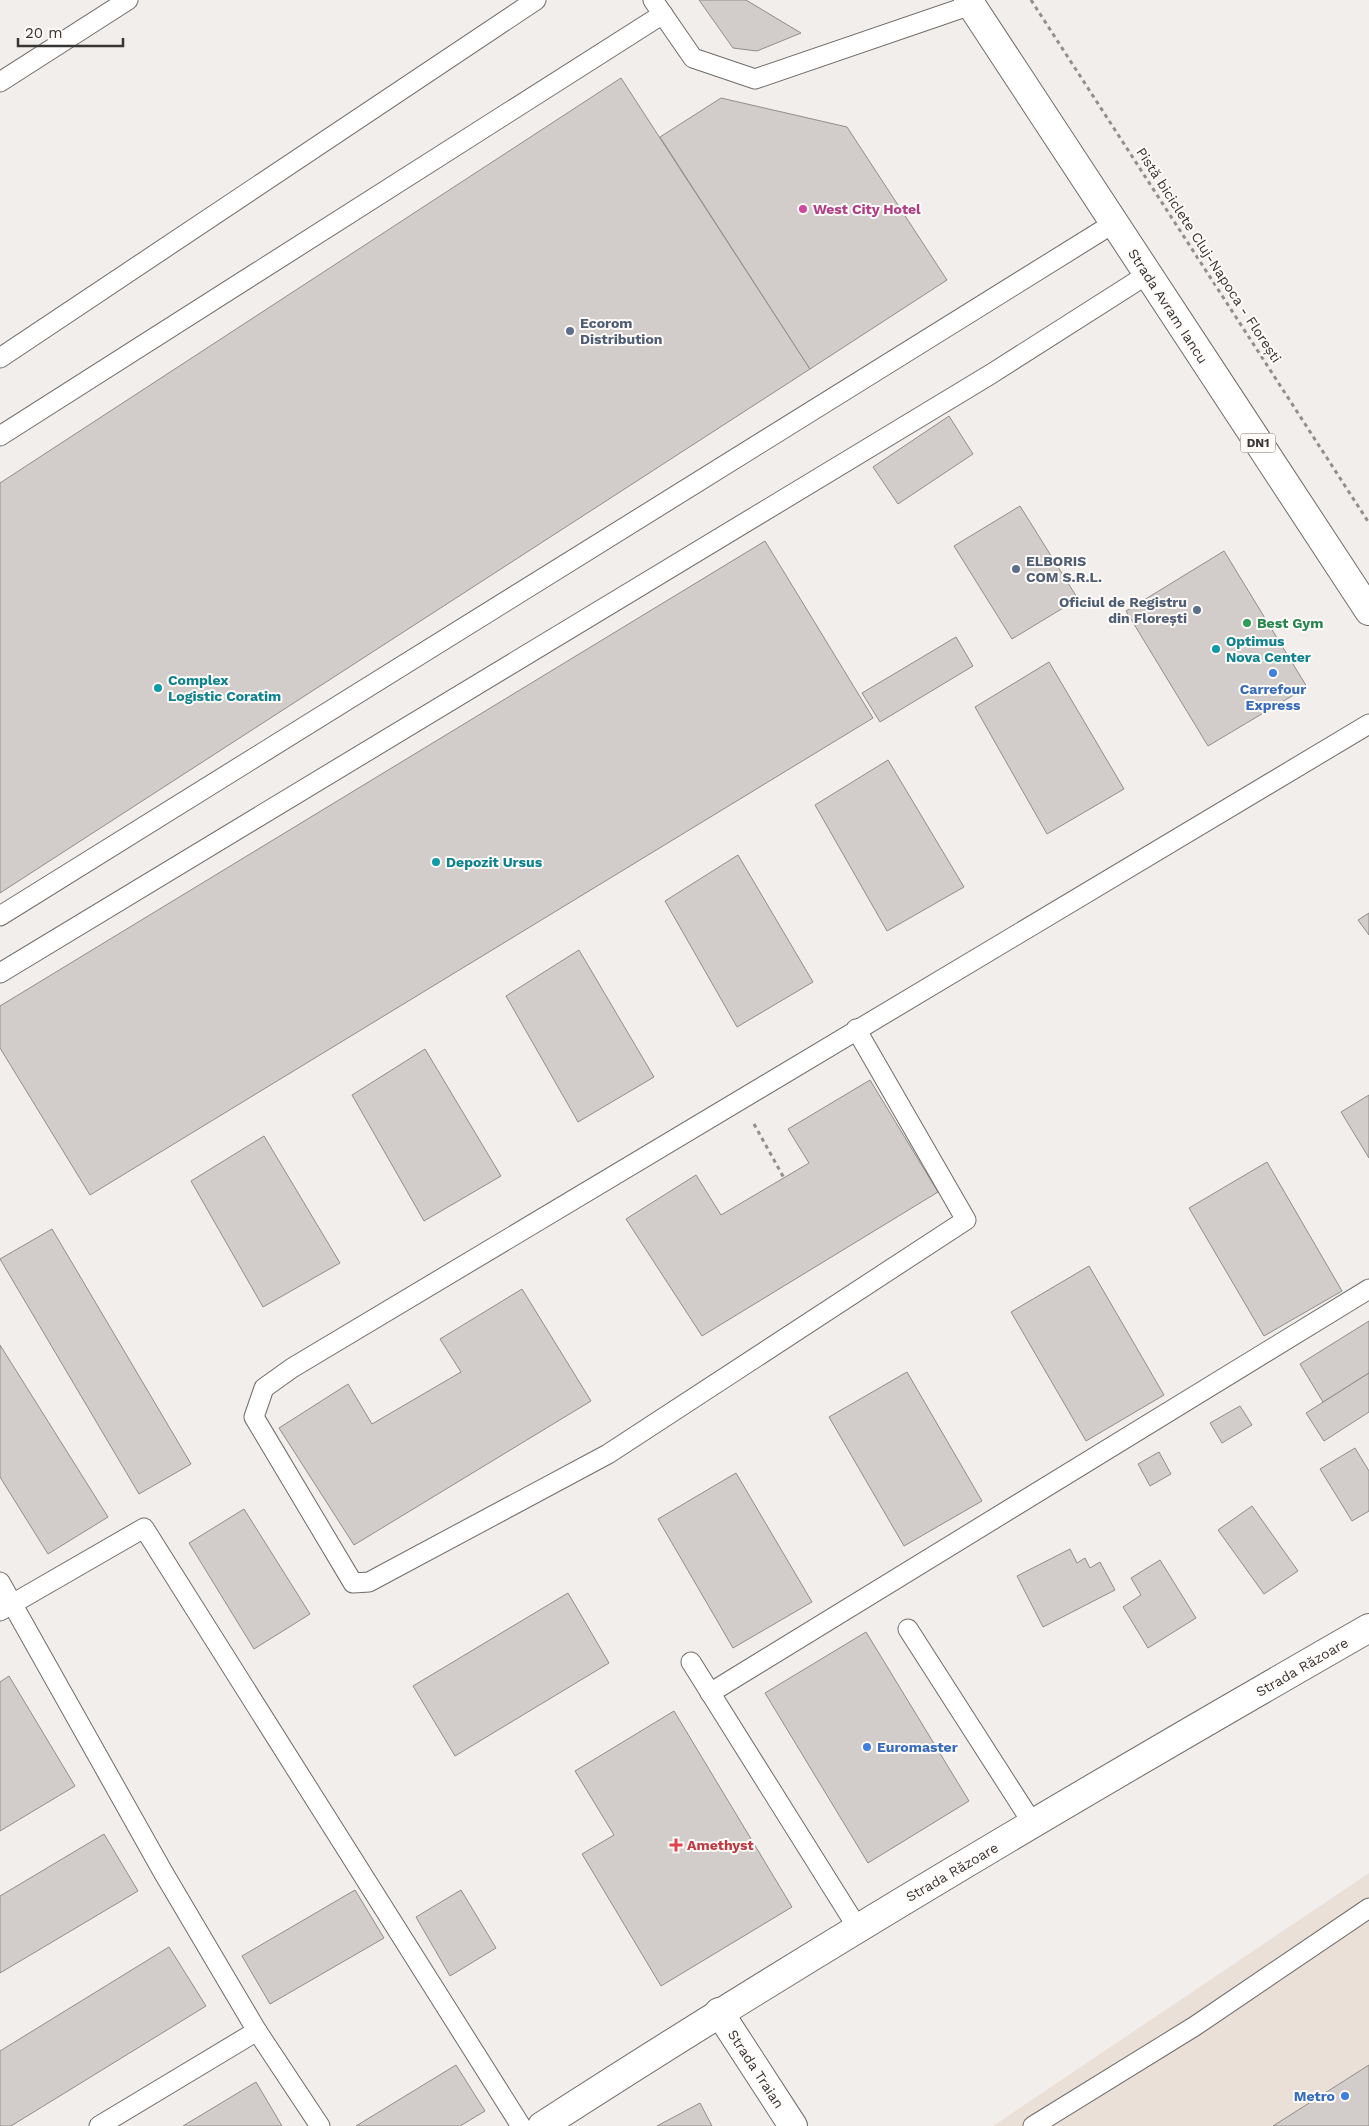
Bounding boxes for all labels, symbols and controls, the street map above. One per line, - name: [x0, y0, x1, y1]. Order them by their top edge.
- scale bar: [18, 15, 122, 47]
- text: 20 m: [25, 24, 63, 42]
- street label: Pistă biciclete Cluj-Napoca - Florești: [1132, 144, 1285, 366]
- place label: West City Hotel: [813, 201, 921, 217]
- marker: West City Hotel: [797, 203, 809, 215]
- street label: Strada Avram Iancu: [1125, 246, 1211, 366]
- place label: Ecorom Distribution: [580, 315, 662, 347]
- marker: Ecorom Distribution: [564, 325, 576, 337]
- road number: DN1: [1240, 433, 1276, 452]
- place label: ELBORIS COM S.R.L.: [1026, 553, 1102, 585]
- marker: ELBORIS COM S.R.L.: [1010, 563, 1022, 575]
- place label: Oficiul de Registru din Florești: [1059, 594, 1187, 626]
- marker: Oficiul de Registru din Florești: [1191, 604, 1203, 616]
- place label: Best Gym: [1257, 615, 1323, 631]
- marker: Best Gym: [1241, 617, 1253, 629]
- place label: Optimus Nova Center: [1226, 633, 1311, 665]
- marker: Optimus Nova Center: [1210, 643, 1222, 655]
- marker: Carrefour Express: [1267, 667, 1279, 679]
- place label: Complex Logistic Coratim: [168, 672, 281, 704]
- place label: Carrefour Express: [1240, 681, 1306, 713]
- marker: Complex Logistic Coratim: [152, 682, 164, 694]
- place label: Depozit Ursus: [446, 854, 543, 870]
- marker: Depozit Ursus: [430, 856, 442, 868]
- street label: Strada Răzoare: [1253, 1634, 1351, 1700]
- place label: Euromaster: [877, 1739, 958, 1755]
- marker: Euromaster: [861, 1741, 873, 1753]
- place label: Amethyst: [687, 1837, 754, 1853]
- marker: Amethyst: [669, 1838, 683, 1852]
- street label: Strada Răzoare: [903, 1839, 1001, 1905]
- street label: Strada Traian: [725, 2027, 787, 2111]
- place label: Metro: [1294, 2088, 1335, 2104]
- marker: Metro: [1339, 2090, 1351, 2102]

